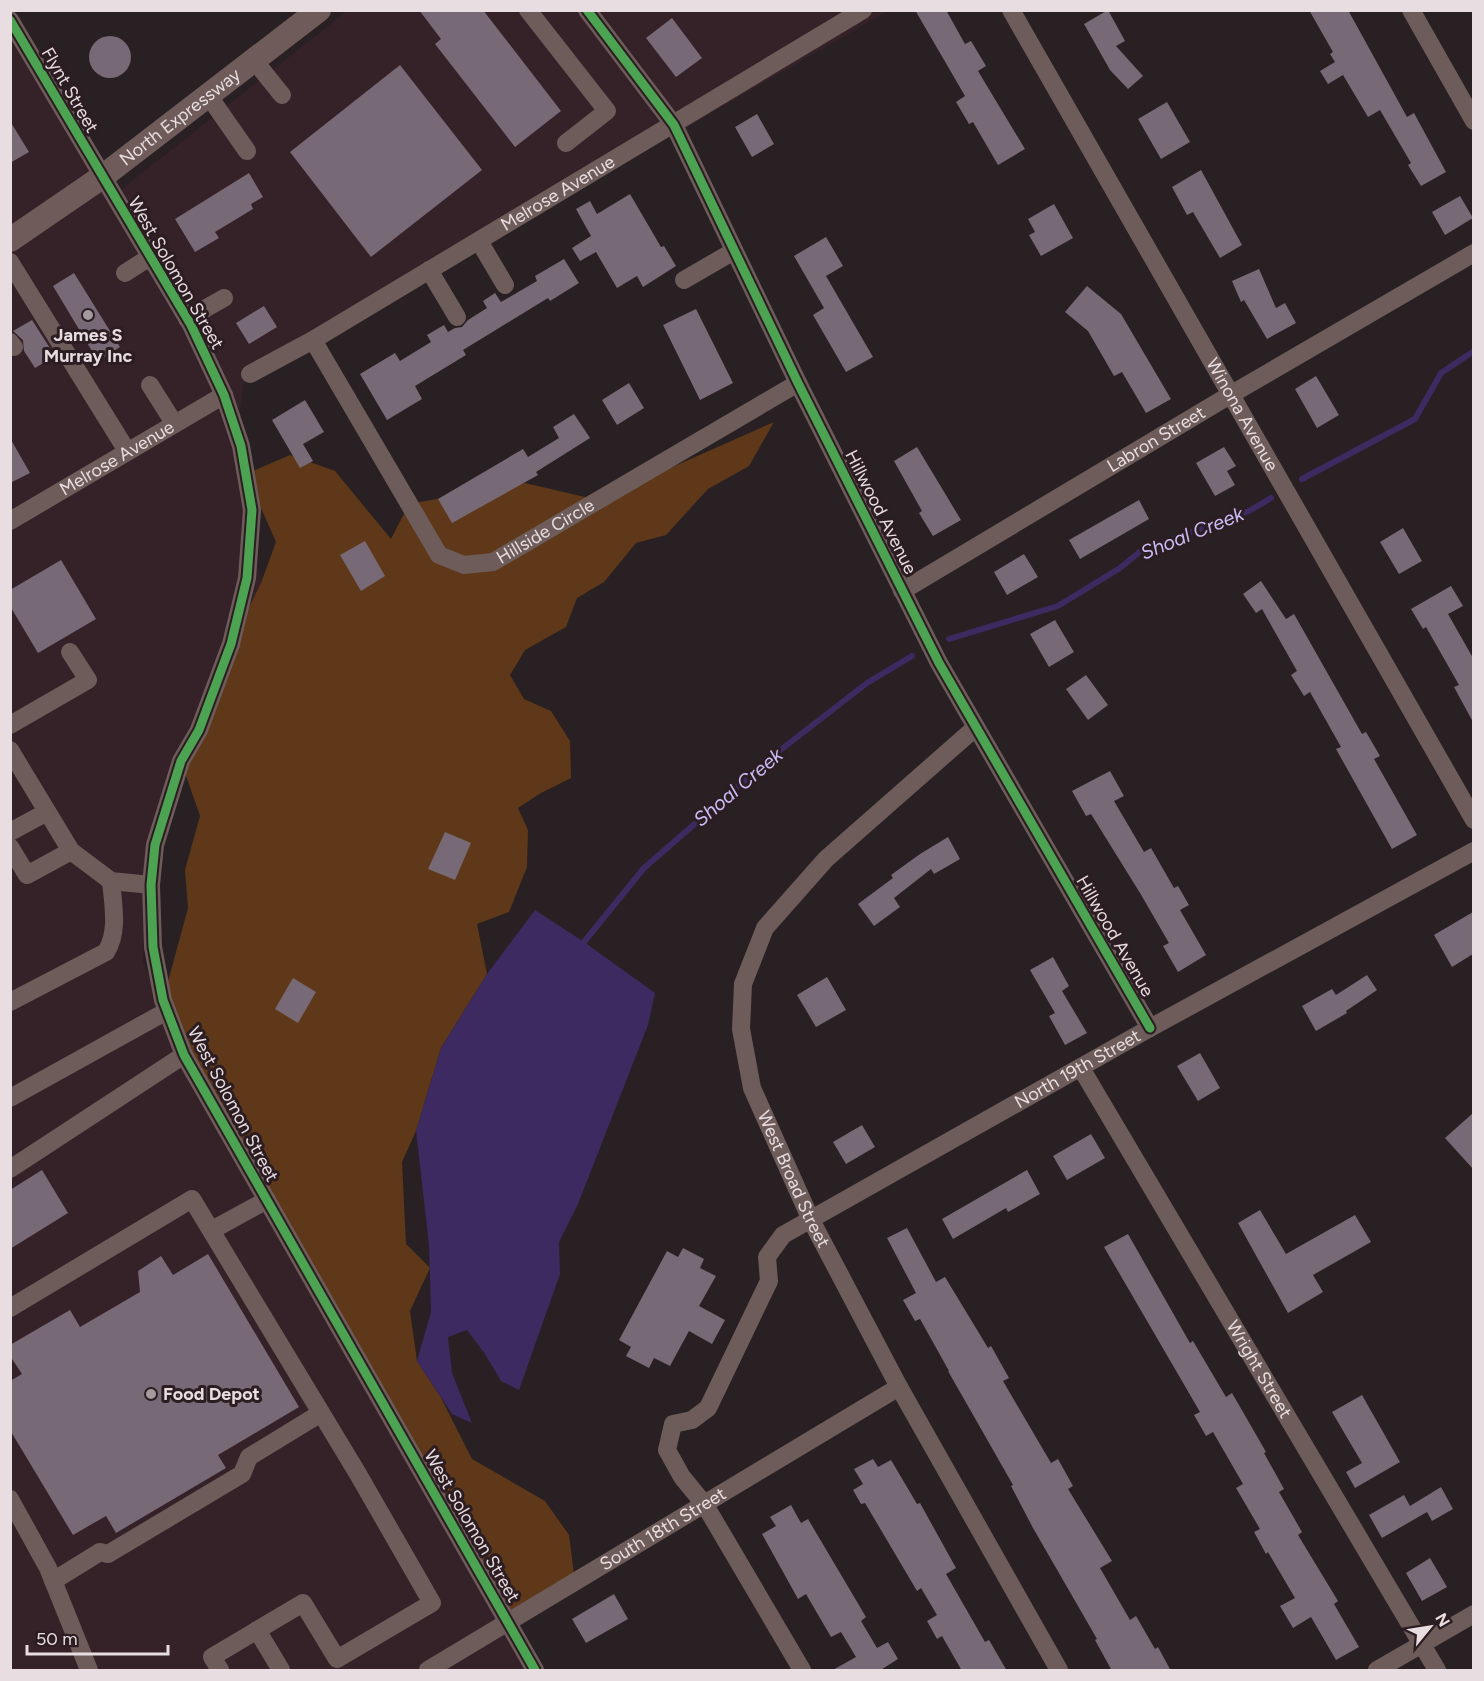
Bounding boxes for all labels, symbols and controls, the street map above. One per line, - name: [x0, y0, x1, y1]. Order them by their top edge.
- street label: Flynt Street: [37, 43, 103, 137]
- street label: North Expressway: [115, 63, 245, 170]
- street label: Melrose Avenue: [497, 150, 619, 236]
- street label: West Solomon Street: [123, 193, 229, 353]
- marker: James S Murray Inc: [81, 308, 95, 322]
- place label: James S Murray Inc: [44, 324, 132, 367]
- street label: Winona Avenue: [1201, 354, 1283, 475]
- street label: Labron Street: [1103, 401, 1209, 477]
- street label: Melrose Avenue: [56, 416, 178, 500]
- street label: Hillwood Avenue: [840, 446, 922, 578]
- street label: Hillside Circle: [492, 494, 598, 569]
- water label: Shoal Creek: [1137, 501, 1248, 565]
- water label: Shoal Creek: [689, 742, 788, 831]
- street label: Hillwood Avenue: [1071, 871, 1159, 1001]
- street label: West Solomon Street: [183, 1023, 283, 1186]
- street label: North 19th Street: [1011, 1024, 1145, 1113]
- street label: West Broad Street: [753, 1107, 835, 1252]
- street label: Wright Street: [1222, 1316, 1297, 1422]
- place label: Food Depot: [163, 1383, 260, 1405]
- marker: Food Depot: [144, 1387, 158, 1401]
- street label: West Solomon Street: [419, 1446, 525, 1606]
- street label: South 18th Street: [596, 1482, 730, 1575]
- north arrow: [1400, 1597, 1460, 1657]
- text: N: [1431, 1610, 1454, 1630]
- scale bar: [27, 1618, 168, 1656]
- text: 50 m: [36, 1628, 78, 1650]

